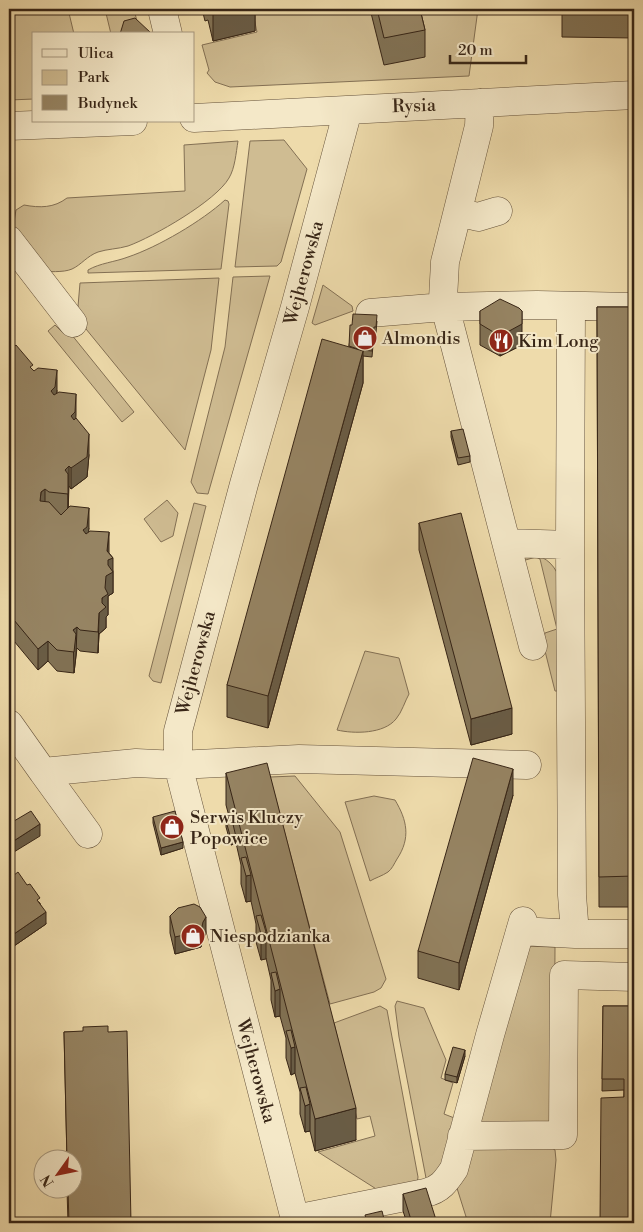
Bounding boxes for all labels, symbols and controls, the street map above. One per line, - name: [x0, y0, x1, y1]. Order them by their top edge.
- legend: [32, 32, 195, 122]
- scale bar: [450, 32, 527, 64]
- text: 20 m: [458, 41, 493, 60]
- text: Ulica: [78, 44, 114, 63]
- text: Park: [78, 68, 110, 87]
- text: Budynek: [77, 94, 139, 113]
- street label: Rysia: [392, 94, 437, 118]
- street label: Wejherowska: [279, 217, 329, 329]
- shop icon: Almondis: [352, 325, 378, 351]
- place label: Almondis: [381, 327, 460, 350]
- restaurant icon: Kim Long: [488, 328, 514, 354]
- place label: Kim Long: [518, 330, 599, 353]
- street label: Wejherowska: [171, 607, 221, 719]
- place label: Serwis Kluczy Popowice: [190, 806, 303, 850]
- shop icon: Serwis Kluczy Popowice: [159, 814, 185, 840]
- shop icon: Niespodzianka: [180, 923, 206, 949]
- place label: Niespodzianka: [210, 925, 331, 948]
- street label: Wejherowska: [231, 1015, 281, 1127]
- north arrow: [32, 1150, 82, 1200]
- text: N: [37, 1171, 59, 1190]

